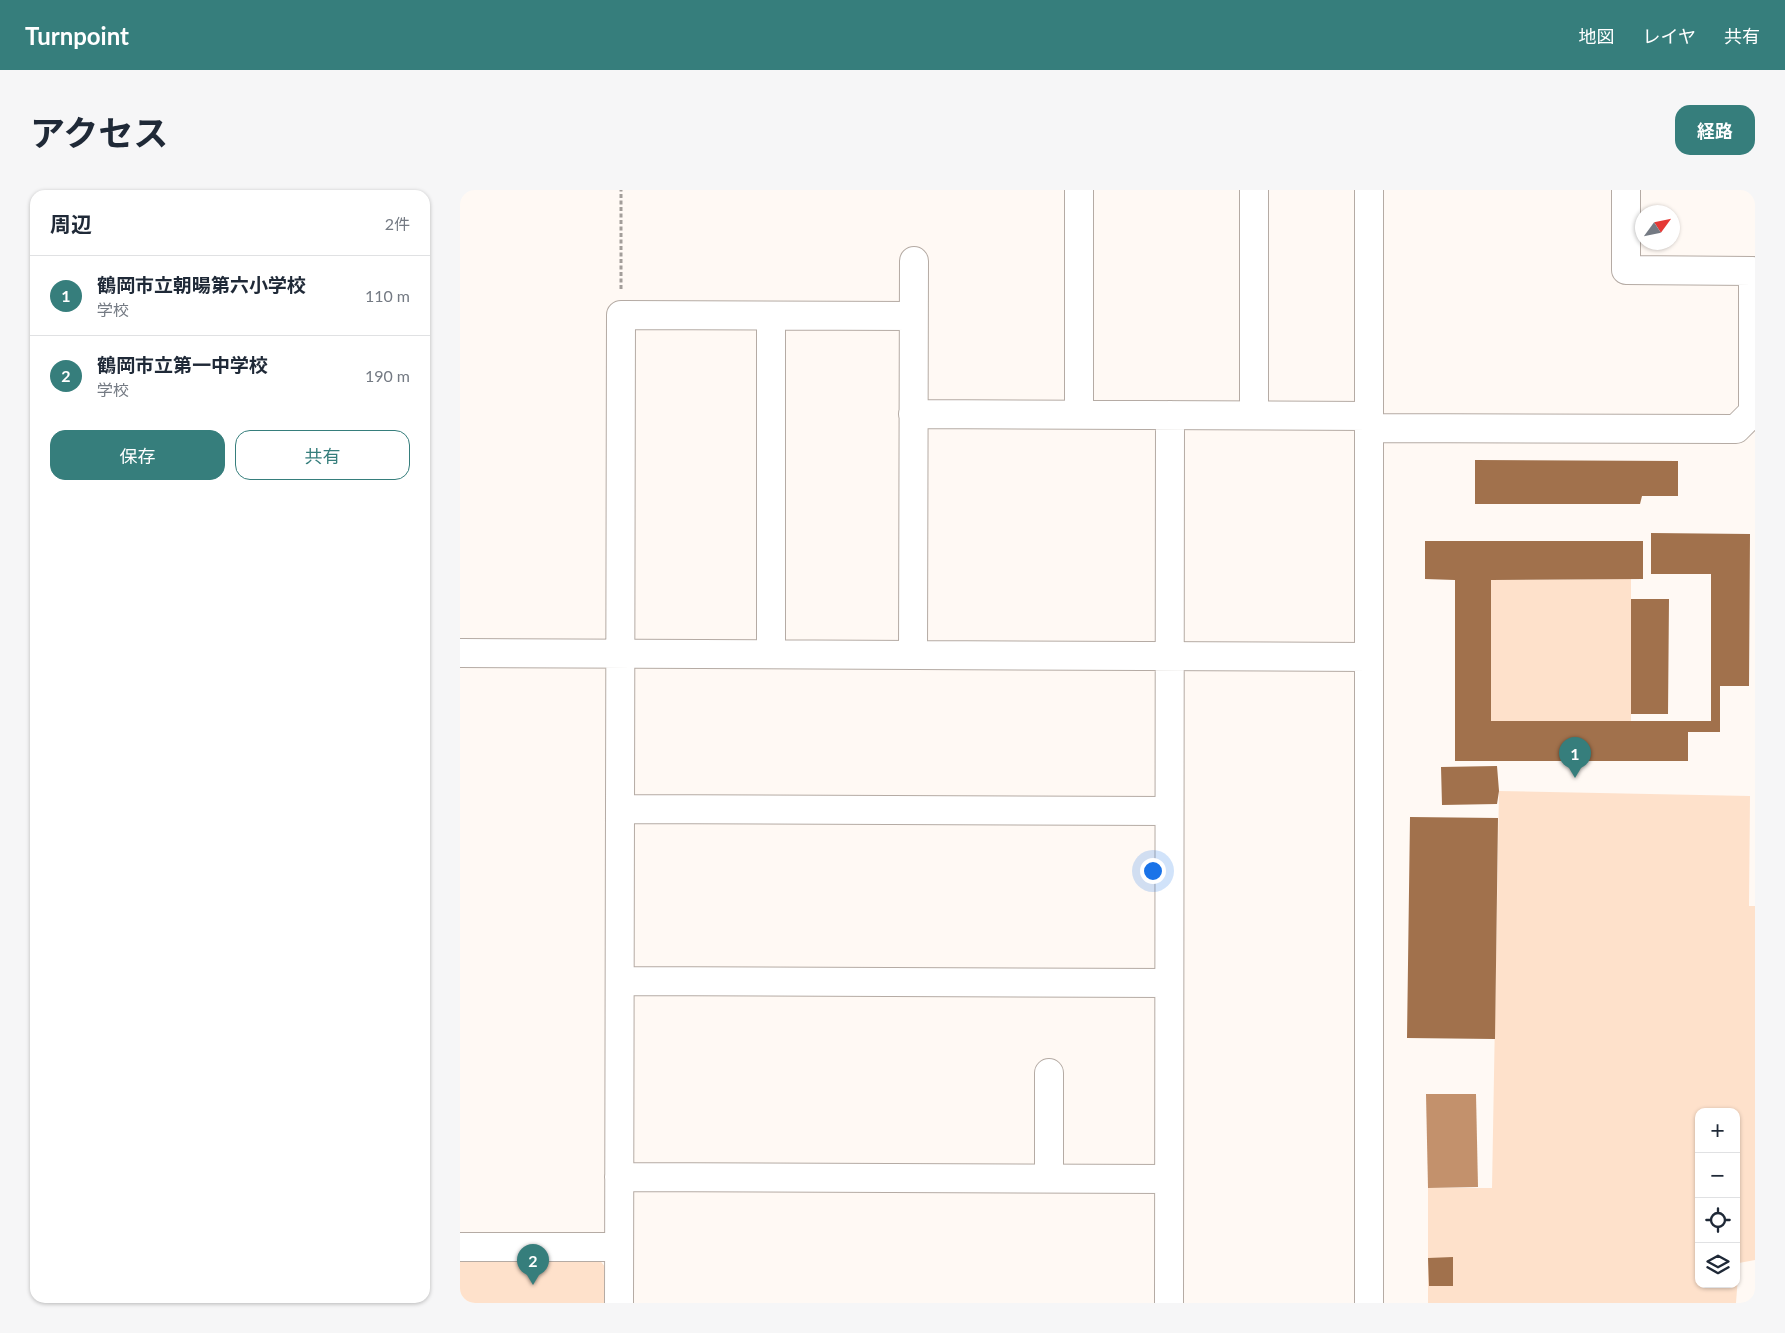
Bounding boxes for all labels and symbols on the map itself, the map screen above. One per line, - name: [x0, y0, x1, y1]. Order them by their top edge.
- north arrow: [1635, 205, 1680, 250]
- pin: 1: [1559, 737, 1591, 778]
- your location: [1140, 858, 1166, 884]
- pin: 2: [517, 1244, 549, 1285]

